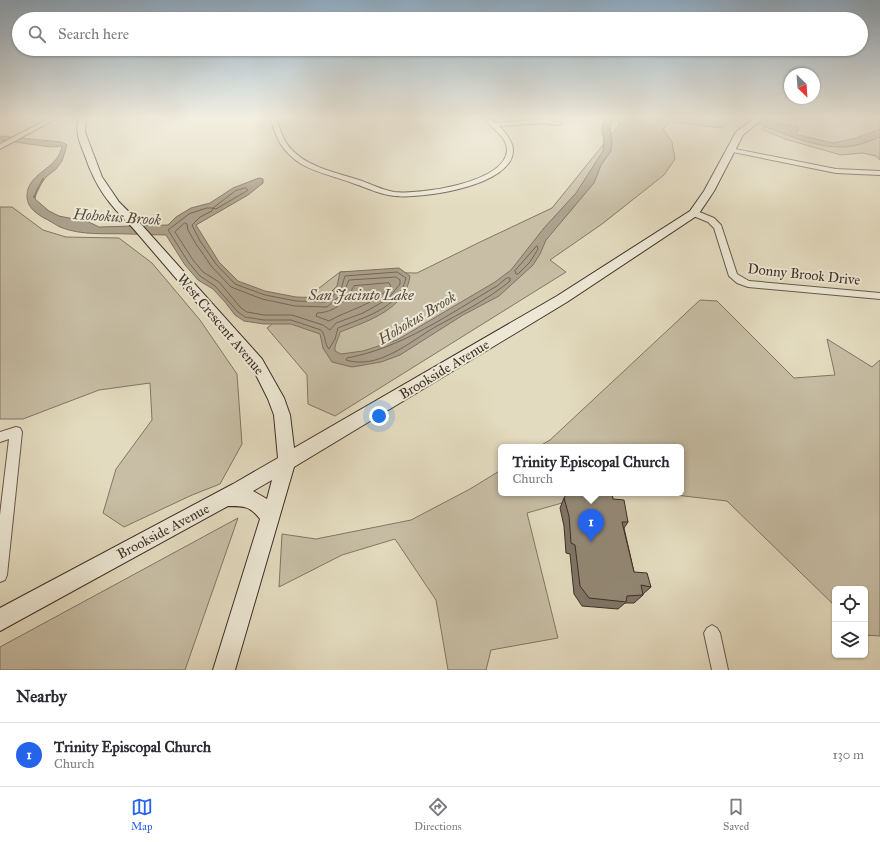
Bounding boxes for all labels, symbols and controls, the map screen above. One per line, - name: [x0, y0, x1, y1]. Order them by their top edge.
- search box: [12, 12, 868, 56]
- icon: search: [26, 23, 48, 45]
- text: Search here: [58, 25, 129, 43]
- north arrow: [784, 68, 820, 104]
- water label: Hohokus Brook: [71, 205, 162, 229]
- street label: Donny Brook Drive: [747, 260, 861, 289]
- street label: West Crescent Avenue: [173, 270, 268, 378]
- water label: San Jacinto Lake: [307, 286, 414, 304]
- water label: Hohokus Brook: [374, 287, 460, 349]
- street label: Brookside Avenue: [396, 336, 492, 403]
- your location: [369, 406, 389, 426]
- popup: [498, 444, 684, 496]
- text: Trinity Episcopal Church: [512, 453, 670, 471]
- text: Church: [512, 471, 553, 487]
- street label: Brookside Avenue: [114, 500, 212, 563]
- pin: 1: [578, 509, 604, 542]
- map controls: [832, 586, 868, 658]
- button: locate: [832, 586, 868, 622]
- button: layers: [832, 622, 868, 658]
- text: Nearby: [16, 686, 67, 707]
- text: Trinity Episcopal Church: [54, 738, 211, 756]
- text: 1: [26, 747, 32, 763]
- text: 130 m: [832, 747, 864, 763]
- text: Church: [54, 756, 94, 772]
- tab: Map: [131, 796, 153, 833]
- tab: Directions: [414, 796, 462, 833]
- tab: Saved: [723, 796, 749, 833]

